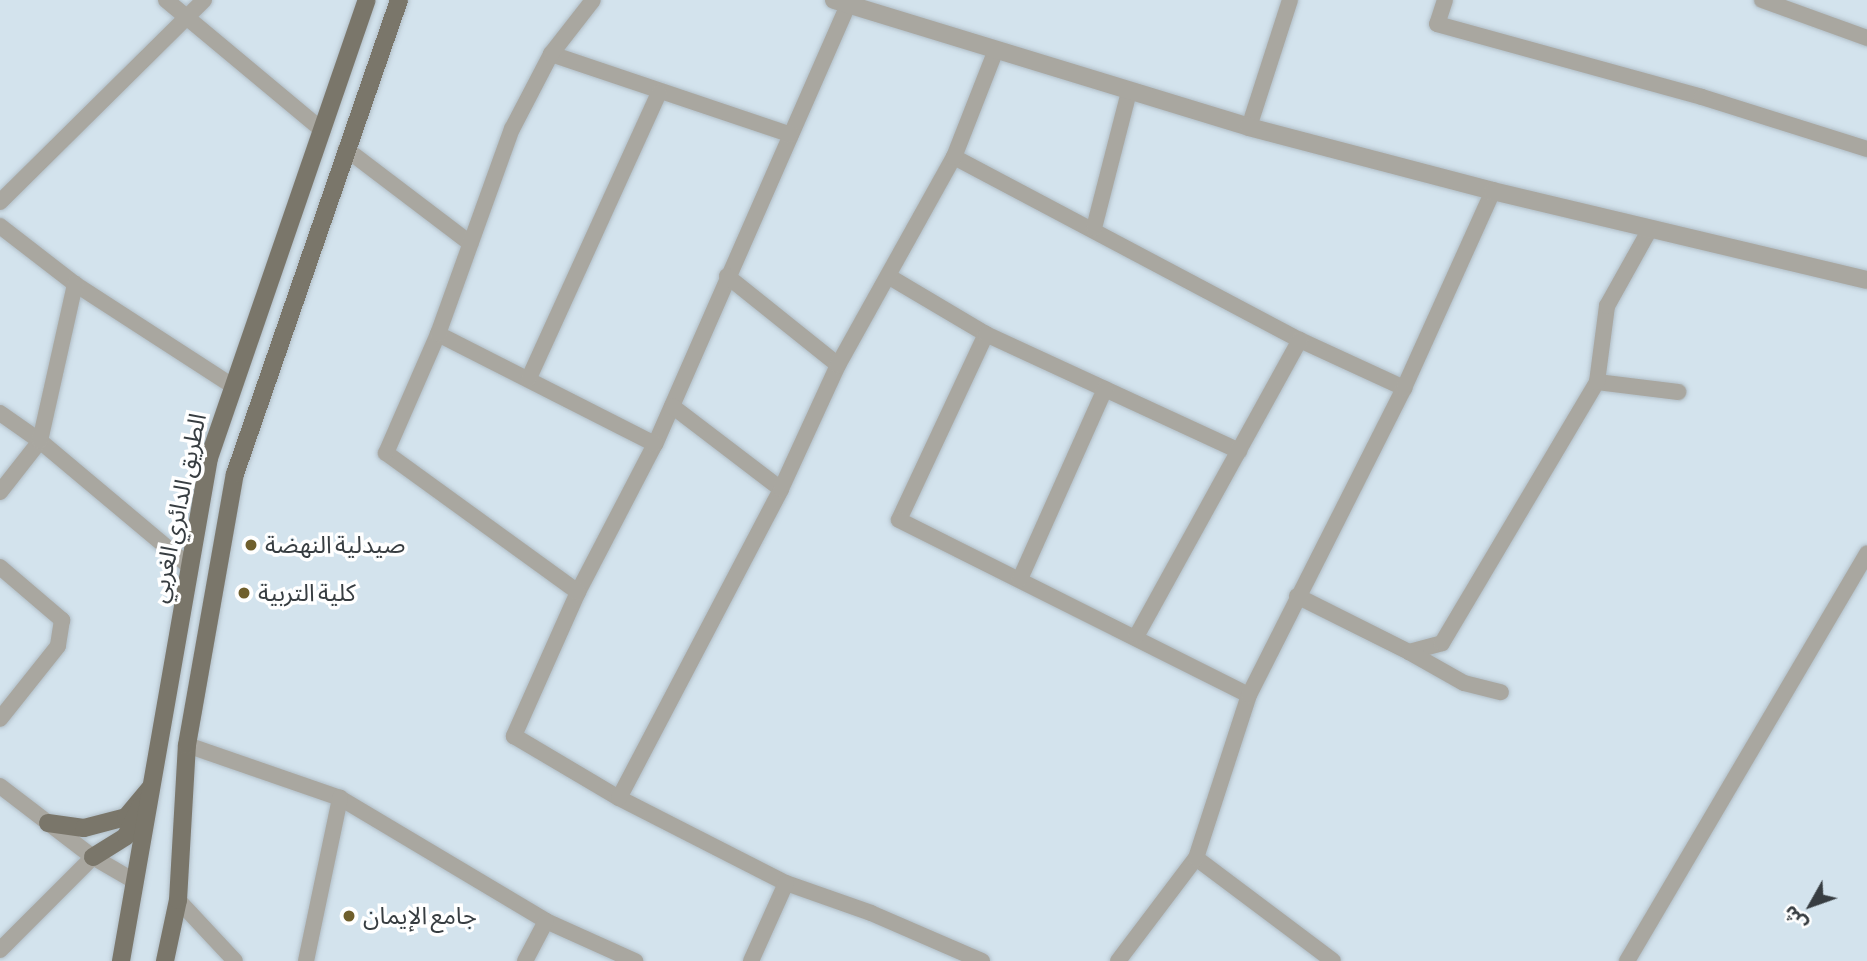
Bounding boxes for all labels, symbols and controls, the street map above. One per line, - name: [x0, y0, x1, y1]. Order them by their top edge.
- street label: الطريق الدائري الغربي: [144, 411, 212, 605]
- place label: صيدلية النهضة: [265, 531, 405, 559]
- marker: صيدلية النهضة: [243, 537, 259, 553]
- place label: كلية التربية: [258, 579, 356, 607]
- marker: كلية التربية: [236, 585, 252, 601]
- north arrow: [1776, 870, 1846, 940]
- text: ش: [1778, 901, 1812, 936]
- place label: جامع الإيمان: [363, 902, 477, 930]
- marker: جامع الإيمان: [341, 908, 357, 924]

